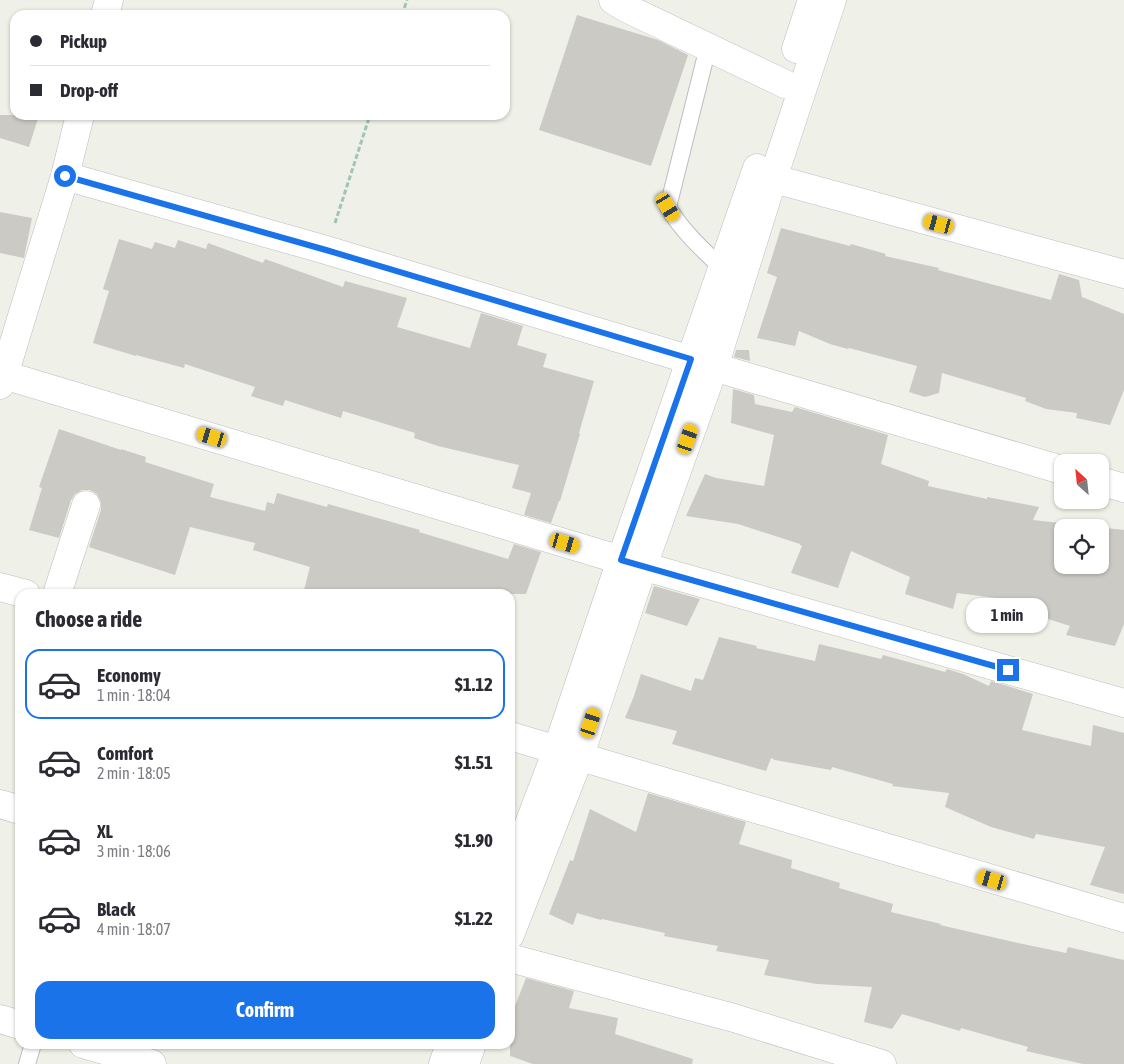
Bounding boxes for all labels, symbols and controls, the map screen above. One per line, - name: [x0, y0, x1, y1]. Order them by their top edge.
- text: Pickup: [60, 30, 107, 52]
- text: Drop-off: [60, 79, 118, 101]
- route start: [54, 165, 76, 187]
- car: [653, 190, 682, 224]
- car: [922, 213, 955, 235]
- car: [676, 422, 699, 456]
- car: [195, 425, 228, 449]
- north arrow: [1054, 454, 1109, 509]
- map controls: [1054, 454, 1109, 574]
- button: locate: [1054, 519, 1109, 574]
- car: [548, 532, 581, 554]
- callout: 1 min: [967, 598, 1049, 632]
- text: Choose a ride: [35, 606, 142, 632]
- text: 1 min: [991, 606, 1023, 624]
- route end: [997, 659, 1019, 681]
- icon: car: [37, 662, 82, 707]
- text: Economy: [97, 664, 161, 686]
- text: $1.12: [455, 673, 493, 695]
- text: 1 min · 18:04: [97, 686, 171, 704]
- car: [579, 706, 602, 740]
- icon: car: [37, 740, 82, 785]
- text: Comfort: [97, 742, 153, 764]
- text: $1.51: [455, 751, 493, 773]
- text: 2 min · 18:05: [97, 764, 171, 782]
- icon: car: [37, 818, 82, 863]
- text: XL: [97, 820, 113, 842]
- text: $1.90: [455, 829, 493, 851]
- text: 3 min · 18:06: [97, 842, 171, 860]
- car: [975, 869, 1008, 891]
- icon: car: [37, 896, 82, 941]
- text: Black: [97, 898, 135, 920]
- text: $1.22: [455, 907, 493, 929]
- text: 4 min · 18:07: [97, 920, 171, 938]
- button: Confirm: [35, 981, 495, 1039]

